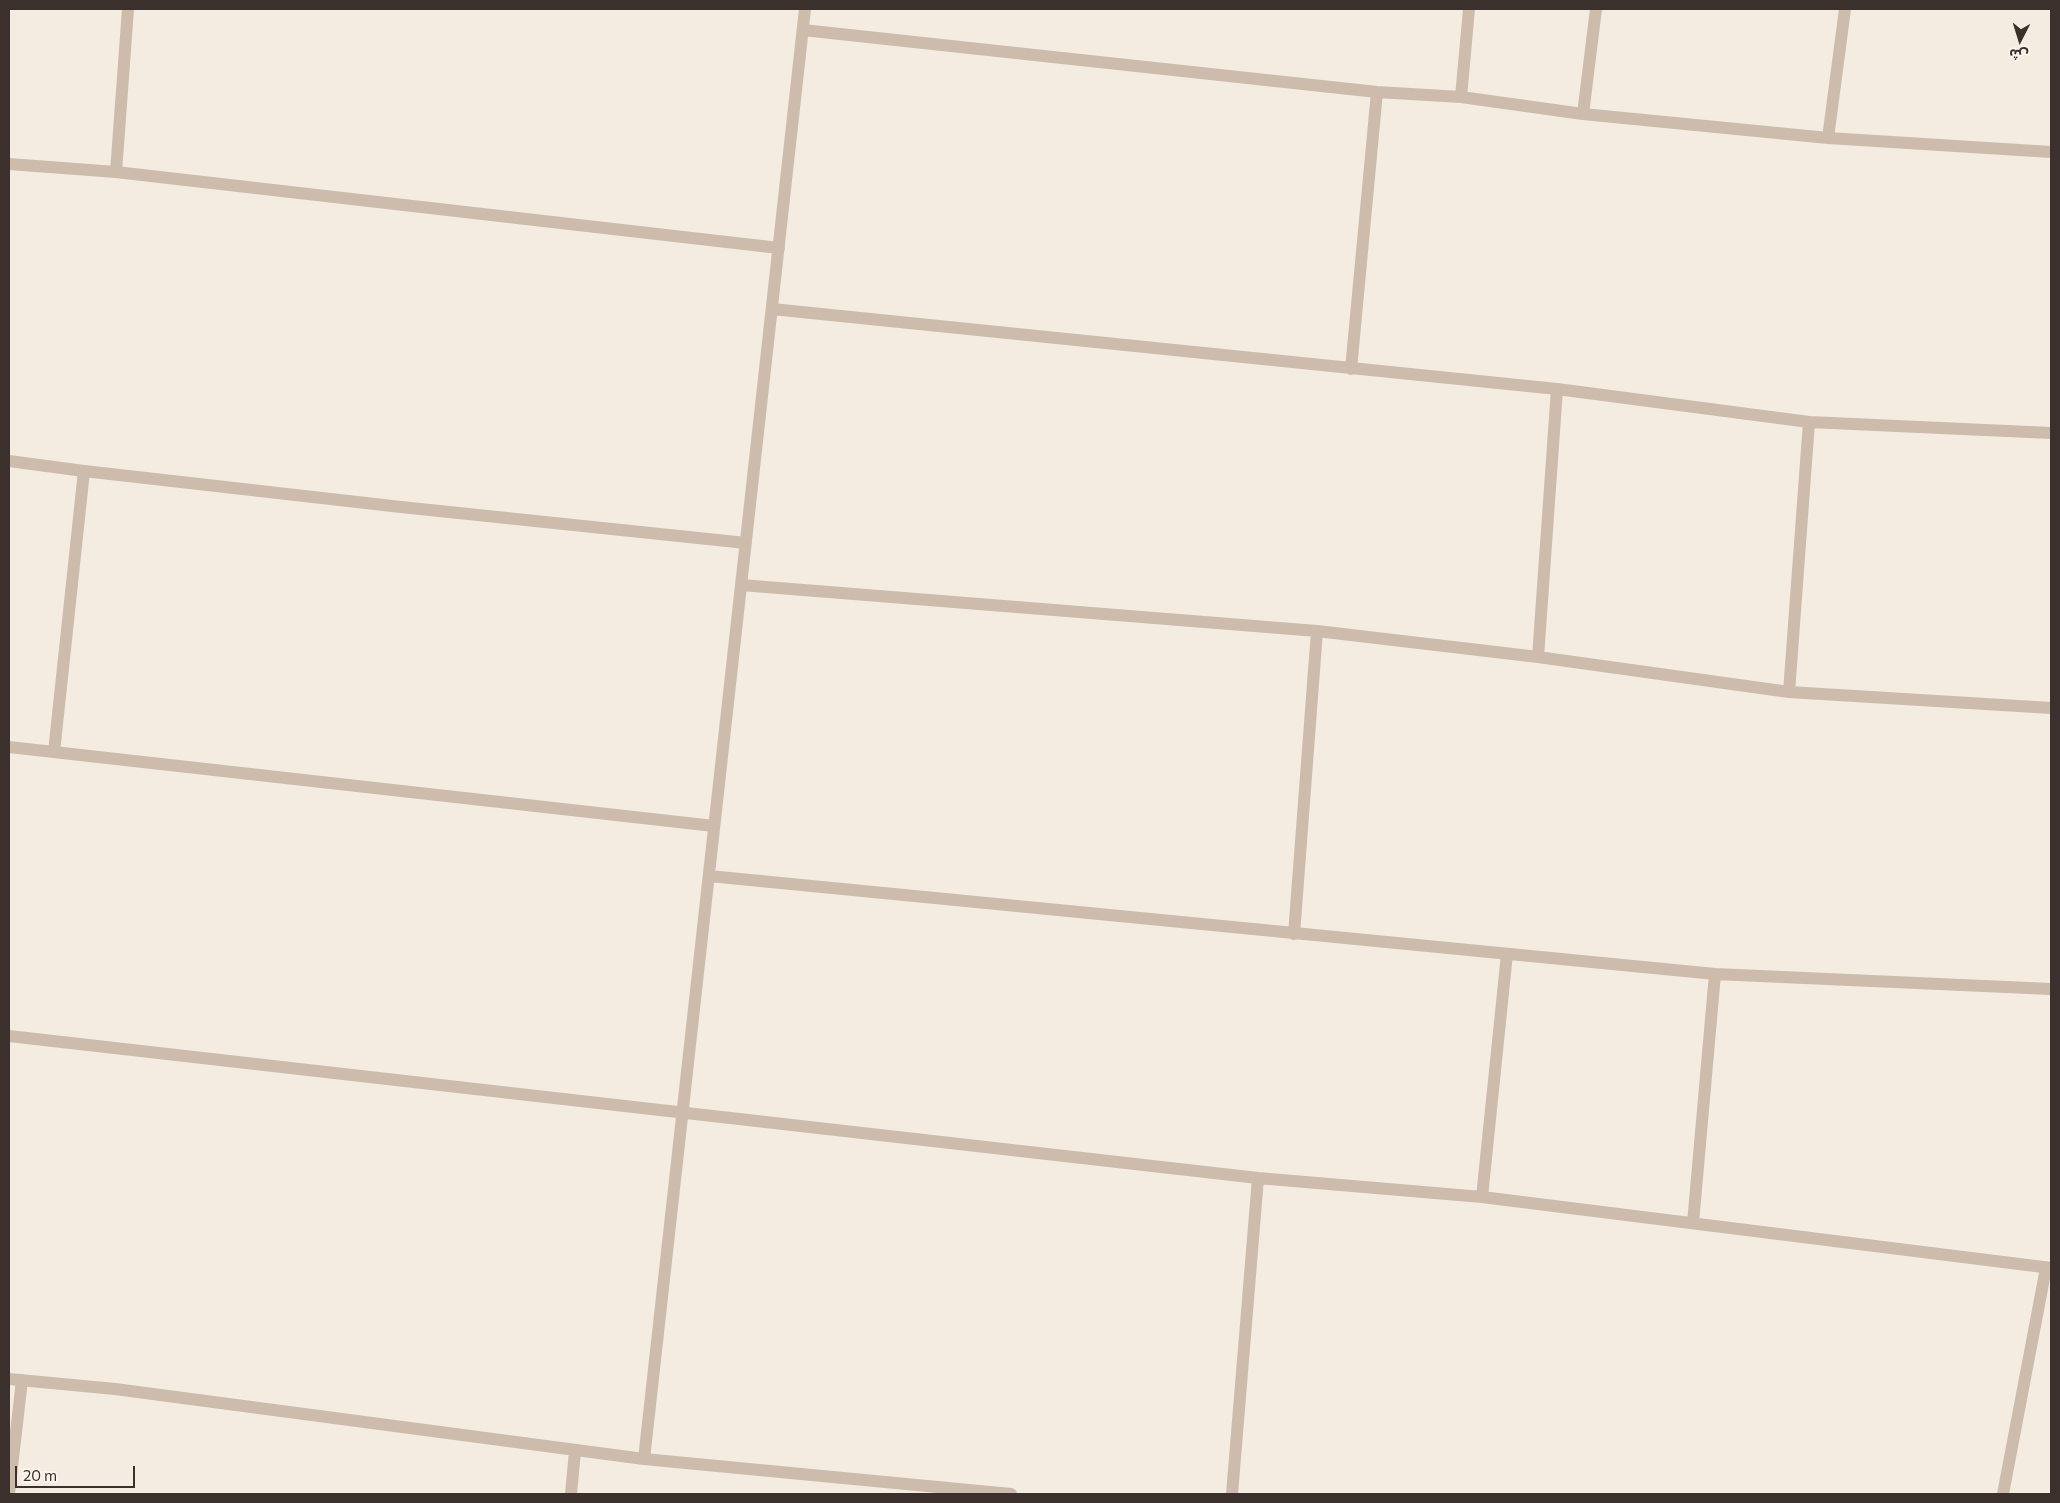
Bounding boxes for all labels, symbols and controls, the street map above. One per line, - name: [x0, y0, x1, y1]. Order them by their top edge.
- north arrow: [1995, 15, 2045, 65]
- text: ش: [2008, 46, 2029, 65]
- scale bar: [18, 1456, 138, 1488]
- text: 20 m: [23, 1466, 57, 1484]

